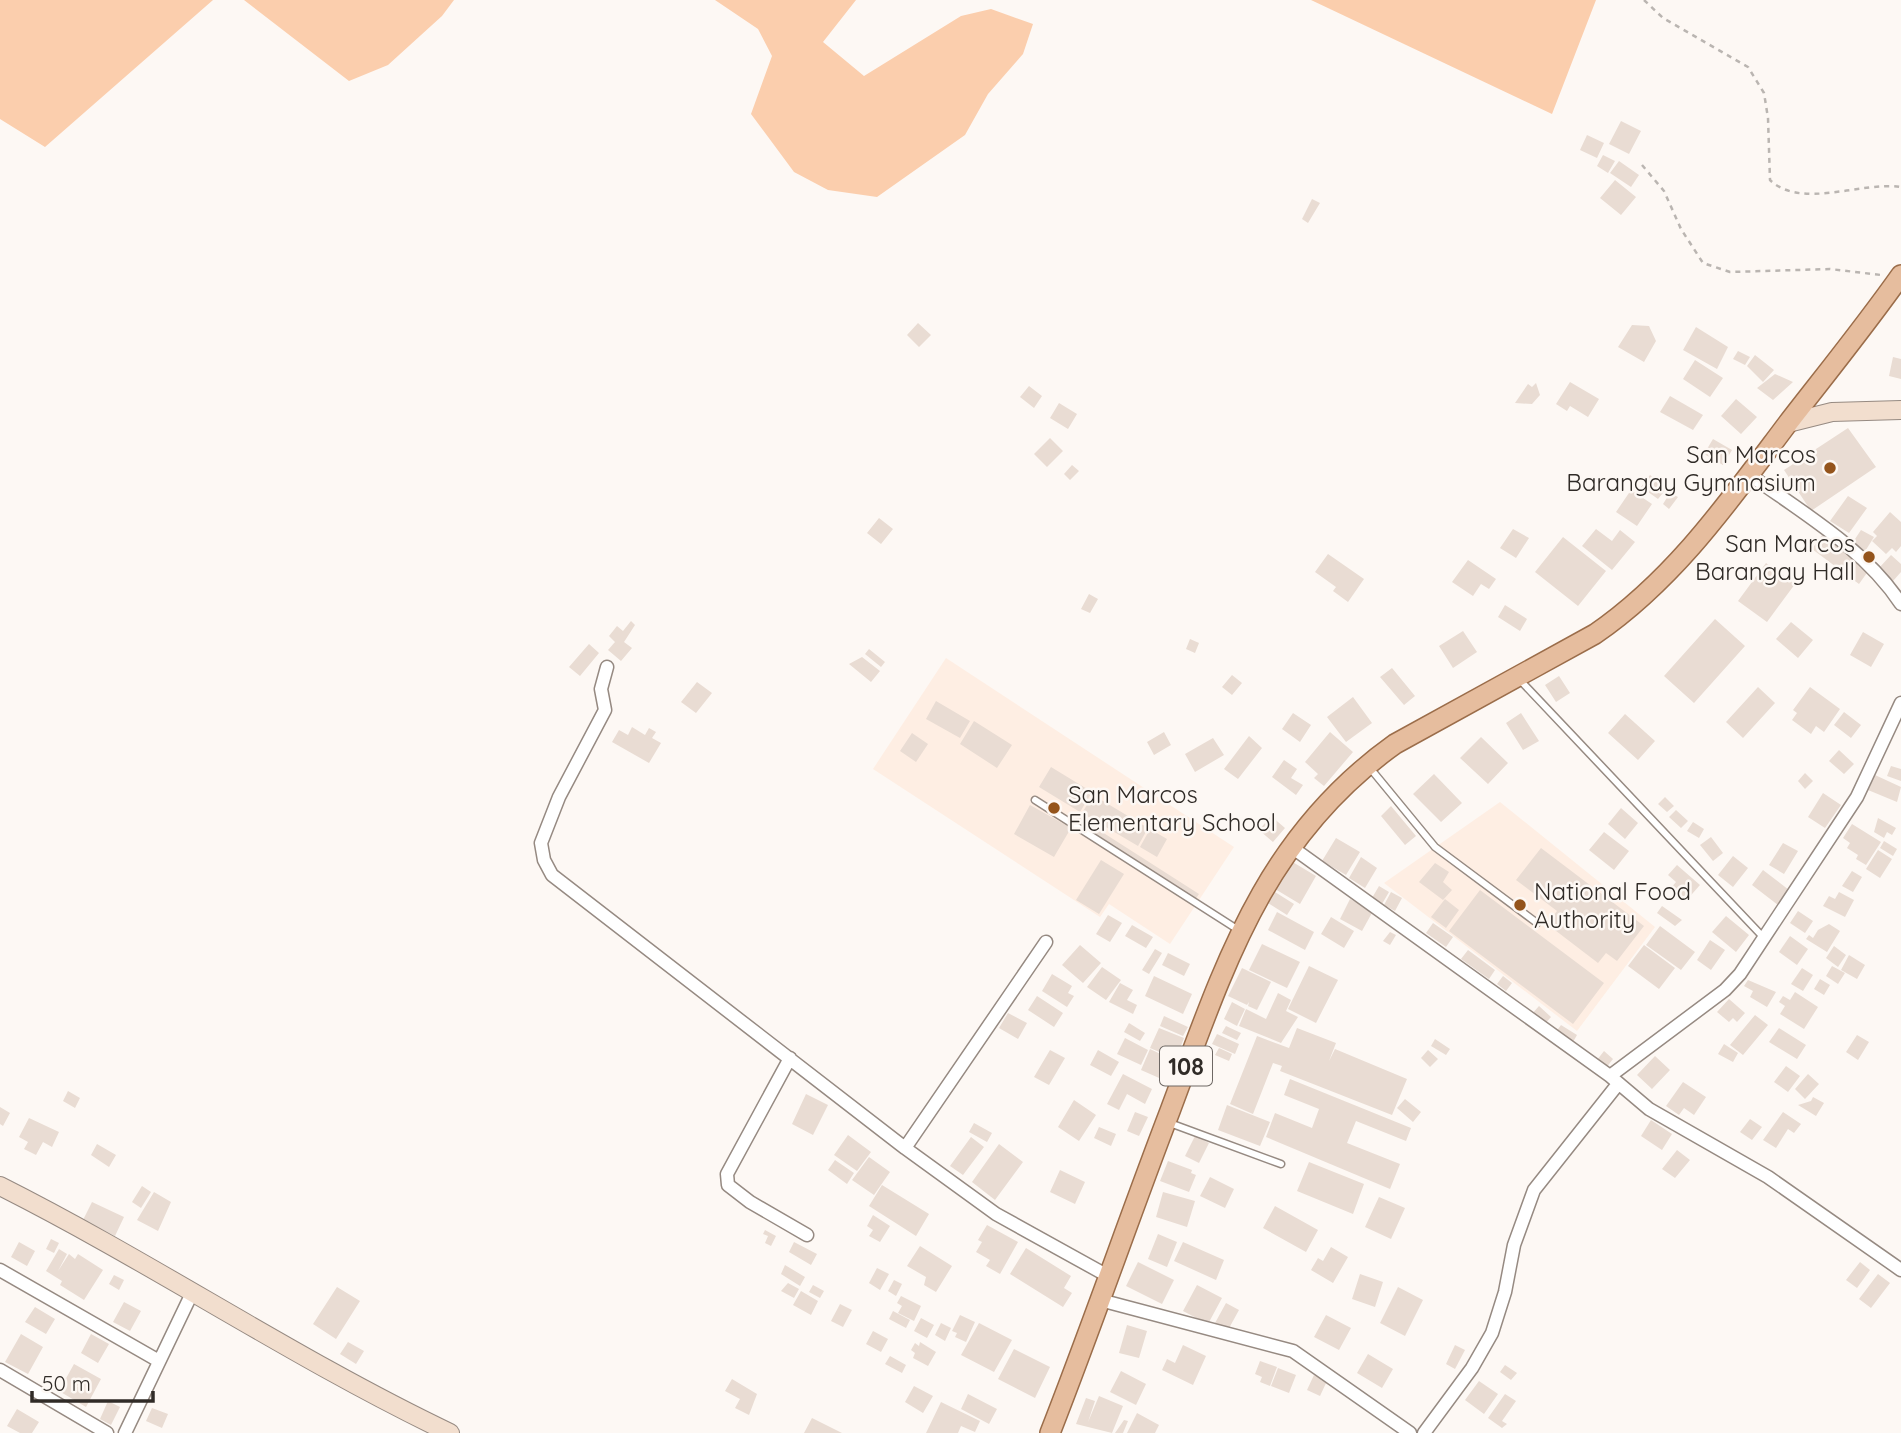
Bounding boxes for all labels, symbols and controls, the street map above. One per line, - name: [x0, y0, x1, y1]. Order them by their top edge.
- place label: San Marcos Barangay Gymnasium: [1566, 439, 1816, 497]
- marker: San Marcos Barangay Gymnasium: [1822, 460, 1838, 476]
- place label: San Marcos Barangay Hall: [1695, 528, 1855, 586]
- marker: San Marcos Barangay Hall: [1861, 549, 1877, 565]
- place label: San Marcos Elementary School: [1068, 779, 1276, 837]
- marker: San Marcos Elementary School: [1046, 800, 1062, 816]
- place label: National Food Authority: [1534, 876, 1691, 934]
- marker: National Food Authority: [1512, 897, 1528, 913]
- road number: 108: [1160, 1046, 1212, 1086]
- scale bar: [32, 1360, 152, 1404]
- text: 50 m: [42, 1370, 91, 1396]

